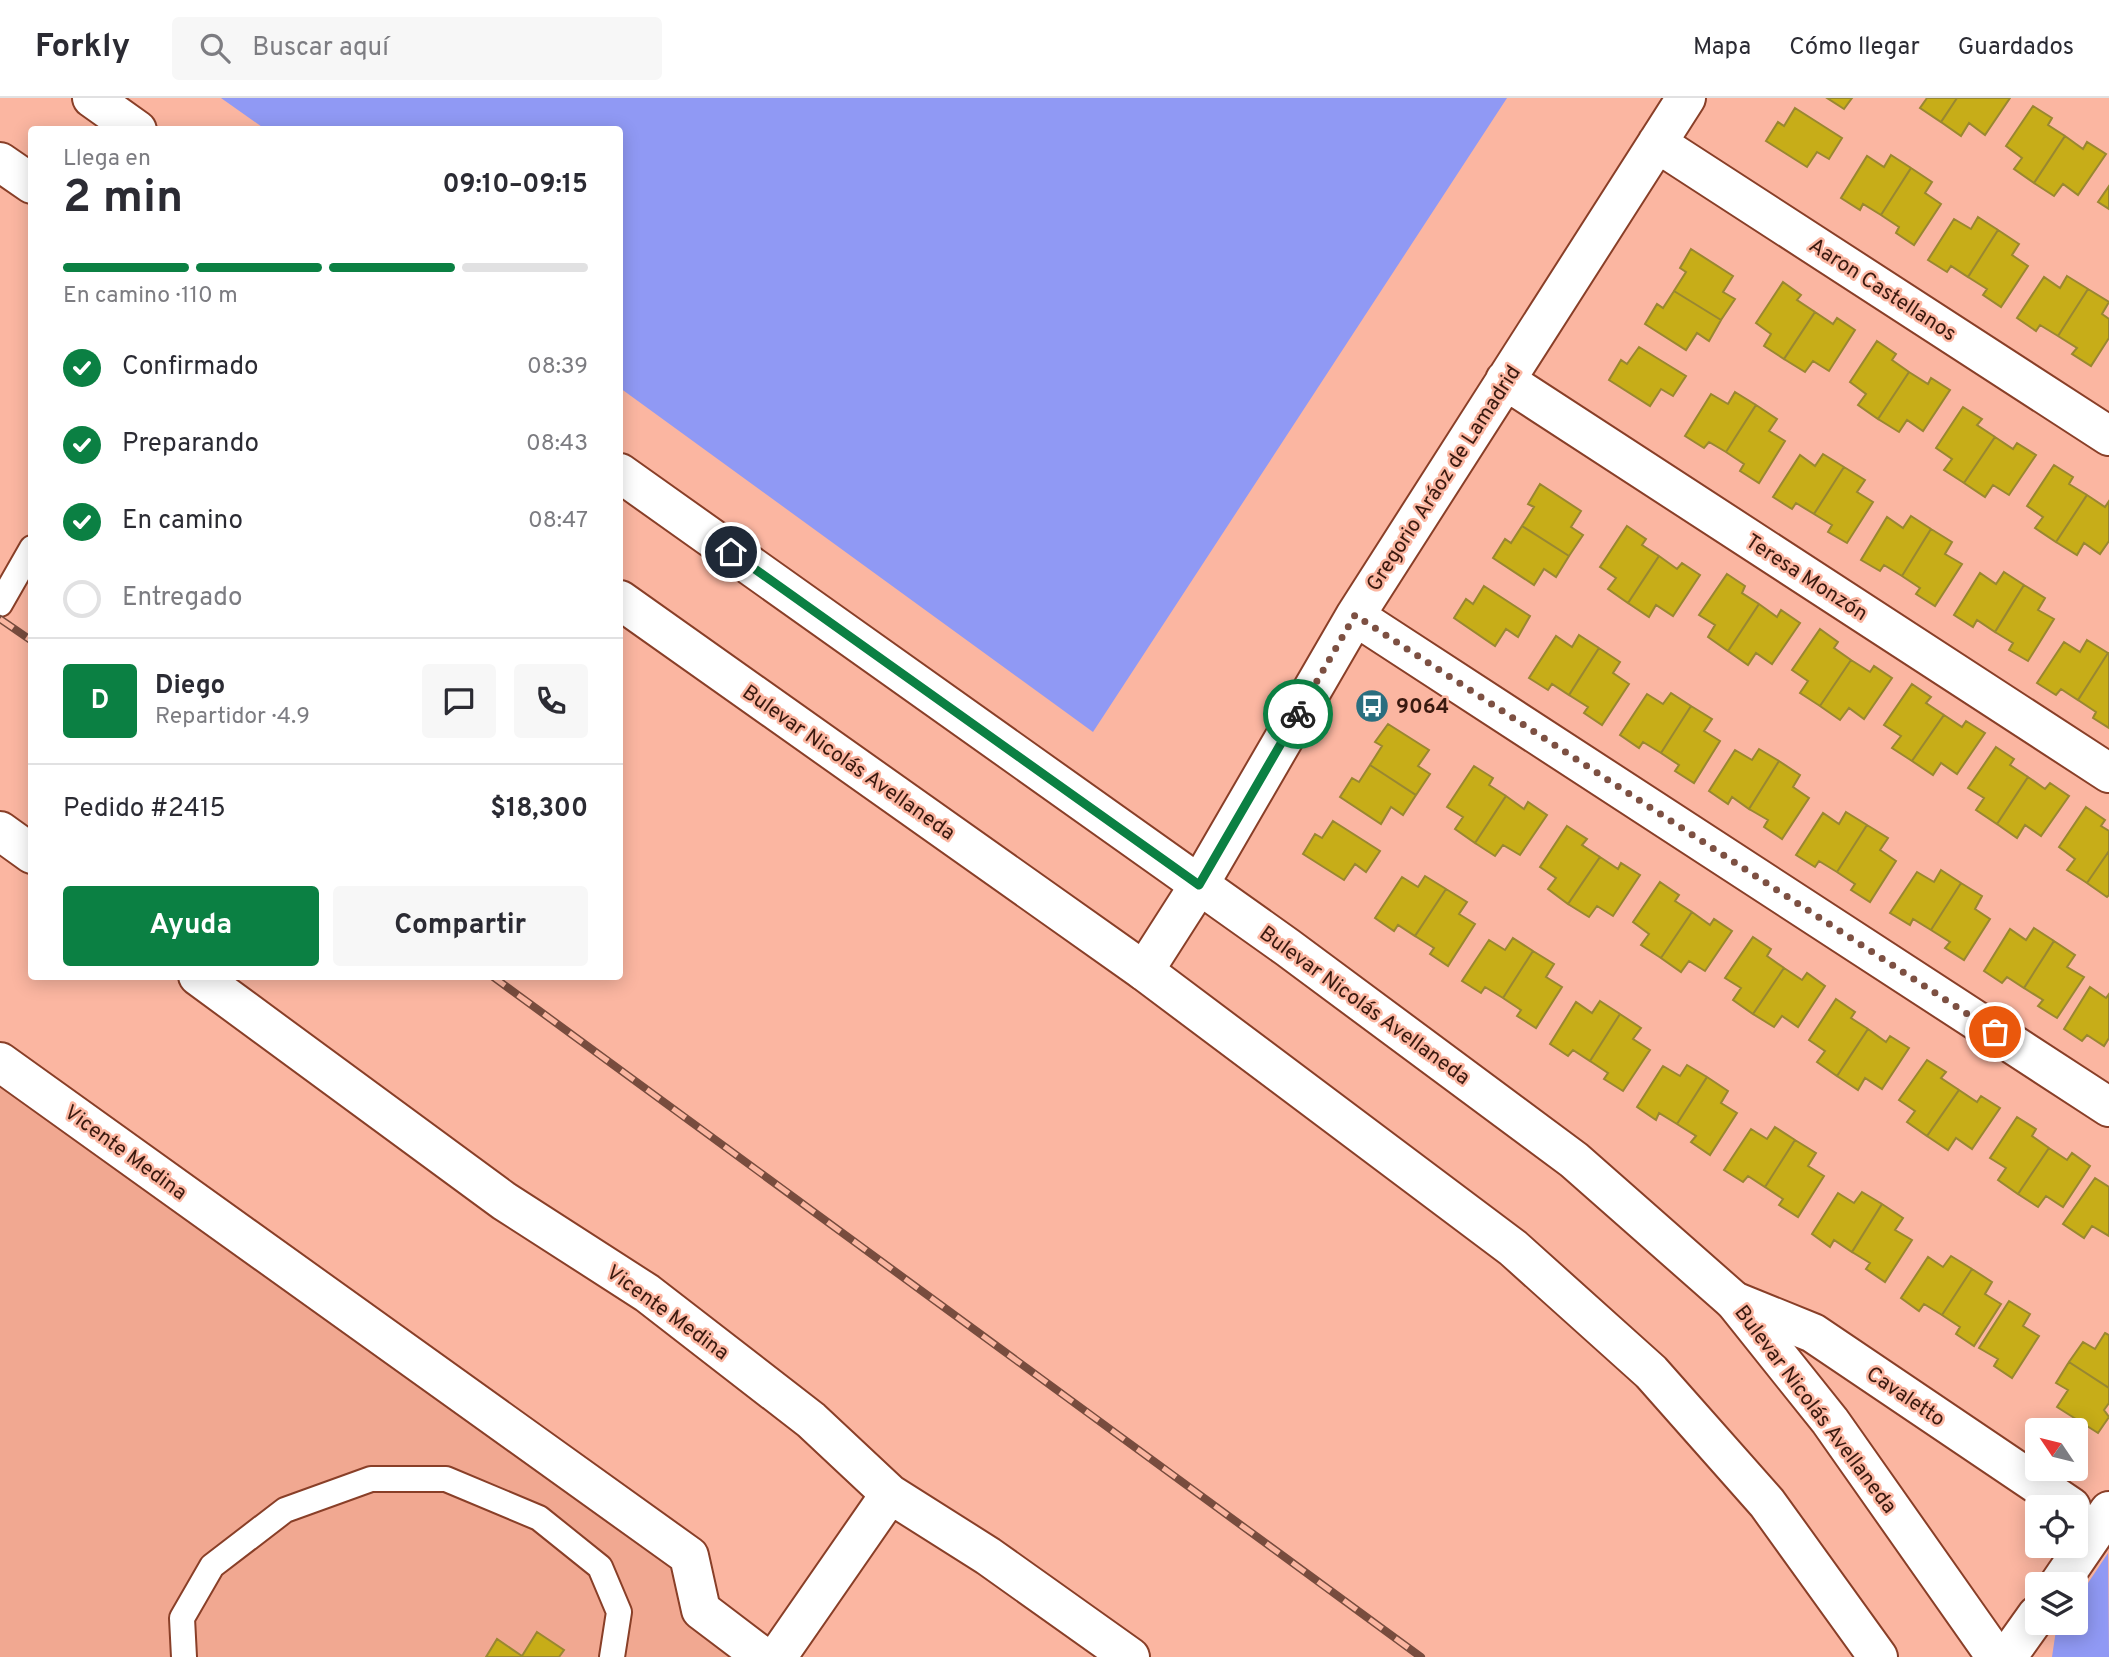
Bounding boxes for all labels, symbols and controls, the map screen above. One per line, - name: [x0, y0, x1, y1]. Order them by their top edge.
- search box: [172, 17, 662, 80]
- text: Forkly: [35, 27, 130, 69]
- icon: search: [196, 29, 234, 67]
- text: Buscar aquí: [252, 32, 389, 65]
- text: Mapa: [1693, 33, 1751, 63]
- text: Cómo llegar: [1789, 33, 1920, 63]
- text: Guardados: [1958, 33, 2074, 63]
- text: Llega en: [63, 145, 151, 174]
- text: 09:10–09:15: [442, 169, 588, 202]
- text: 2 min: [63, 170, 183, 229]
- street label: Aaron Castellanos: [1803, 232, 1961, 348]
- text: En camino · 110 m: [63, 282, 238, 311]
- icon: check: [63, 349, 101, 387]
- text: Confirmado: [122, 351, 259, 384]
- text: 08:39: [527, 353, 588, 382]
- street label: Gregorio Aráoz de Lamadrid: [1361, 361, 1528, 597]
- icon: check: [63, 426, 101, 464]
- text: Preparando: [122, 428, 259, 461]
- text: 08:43: [526, 430, 588, 459]
- icon: check: [63, 503, 101, 541]
- text: En camino: [122, 505, 243, 538]
- text: 08:47: [528, 507, 588, 536]
- pin: [701, 522, 761, 582]
- street label: Teresa Monzón: [1740, 529, 1872, 628]
- icon: home: [712, 533, 750, 571]
- text: Entregado: [122, 582, 242, 615]
- button: chat: [422, 664, 496, 738]
- button: phone: [514, 664, 588, 738]
- text: Diego: [155, 670, 225, 703]
- street label: Bulevar Nicolás Avellaneda: [736, 679, 960, 847]
- courier: [1263, 679, 1333, 749]
- text: D: [91, 685, 109, 718]
- bus stop icon: 9064: [1353, 687, 1391, 725]
- place label: 9064: [1396, 694, 1449, 721]
- icon: bike: [1279, 695, 1317, 733]
- text: Repartidor · 4.9: [155, 703, 310, 732]
- text: Pedido #2415: [63, 793, 226, 826]
- text: $18,300: [490, 793, 588, 826]
- button: Ayuda: [63, 886, 319, 966]
- button: Compartir: [333, 886, 588, 966]
- street label: Bulevar Nicolás Avellaneda: [1253, 921, 1475, 1092]
- pin: [1965, 1002, 2025, 1062]
- icon: bag: [1976, 1013, 2014, 1051]
- street label: Vicente Medina: [58, 1100, 192, 1207]
- street label: Vicente Medina: [600, 1260, 734, 1367]
- street label: Bulevar Nicolás Avellaneda: [1728, 1300, 1902, 1519]
- street label: Cavaletto: [1860, 1361, 1950, 1433]
- north arrow: [2025, 1418, 2088, 1480]
- map controls: [2025, 1418, 2088, 1635]
- button: locate: [2025, 1495, 2088, 1558]
- button: layers: [2025, 1572, 2088, 1635]

